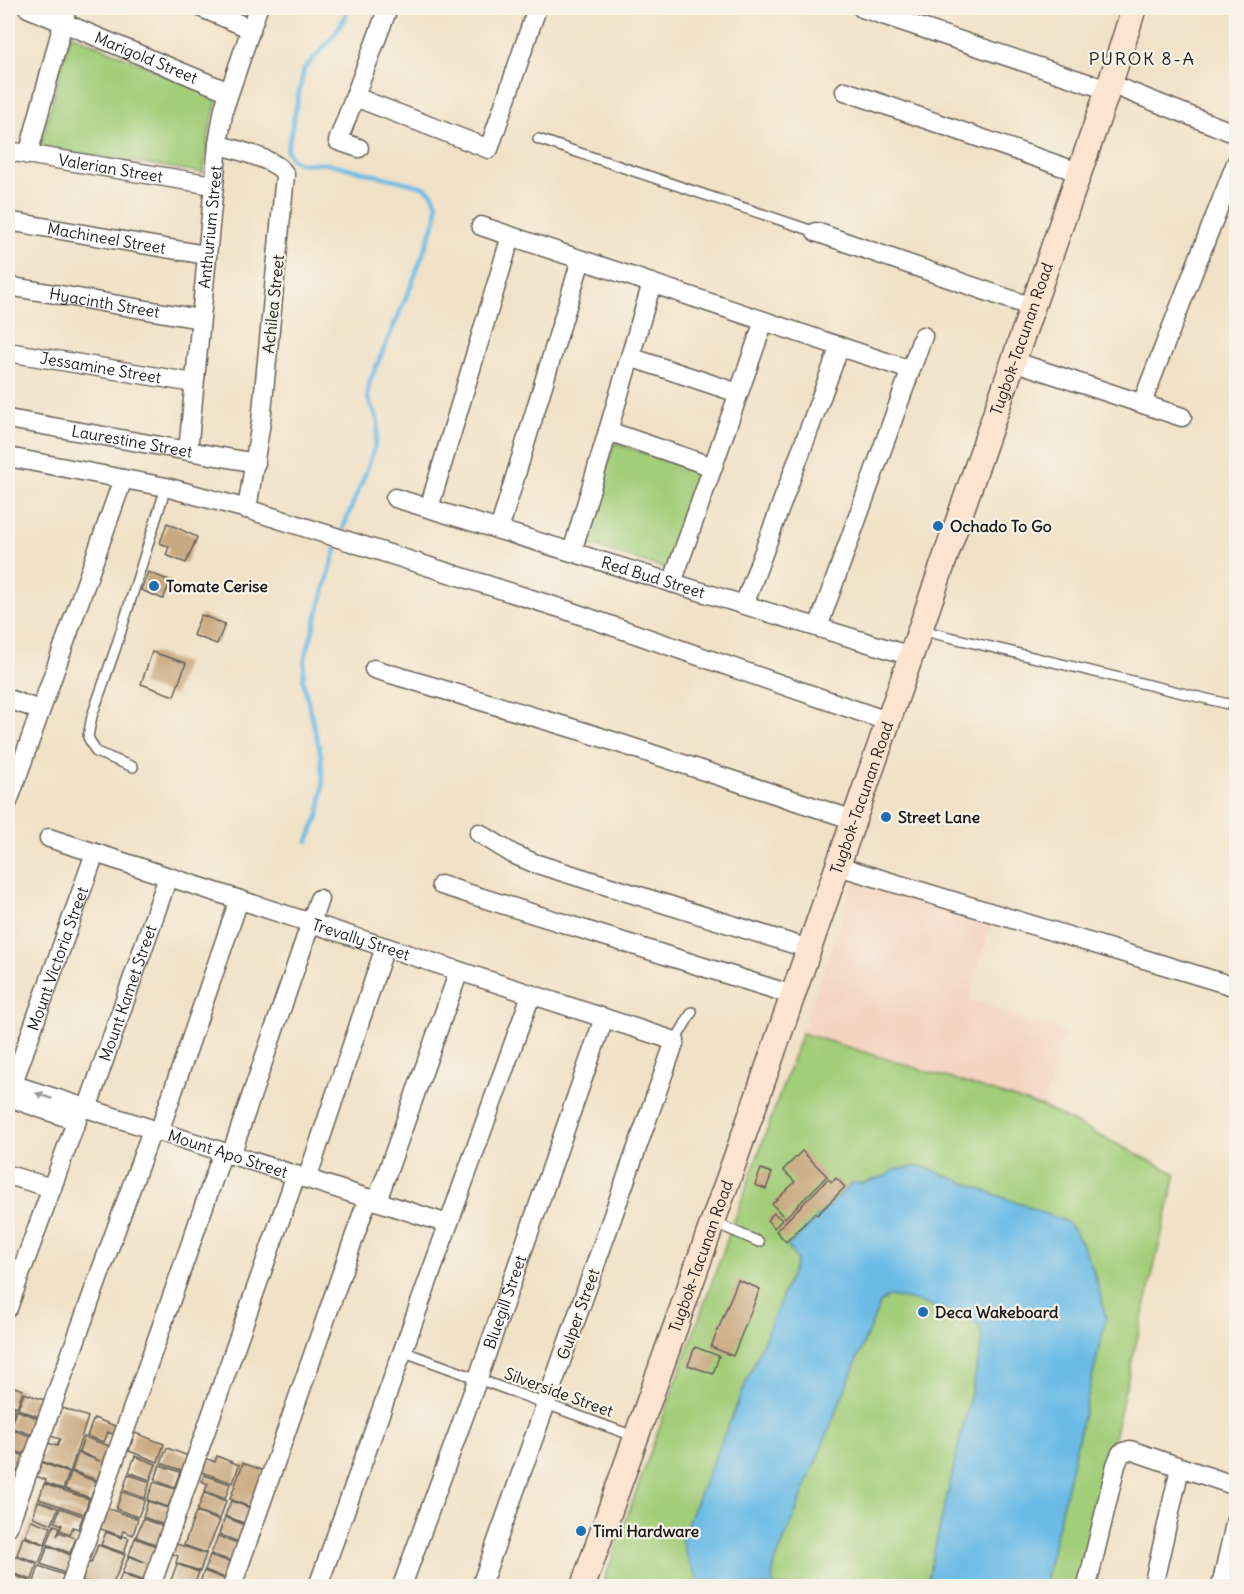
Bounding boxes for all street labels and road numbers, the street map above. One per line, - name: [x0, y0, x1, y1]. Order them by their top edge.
- street label: Marigold Street: [92, 27, 201, 88]
- street label: Valerian Street: [57, 149, 165, 187]
- street label: Anthurium Street: [194, 164, 226, 289]
- street label: Machineel Street: [46, 218, 168, 258]
- street label: Achilea Street: [258, 253, 288, 354]
- street label: Tugbok-Tacunan Road: [986, 260, 1057, 418]
- street label: Hyacinth Street: [48, 283, 162, 322]
- street label: Jessamine Street: [39, 348, 163, 387]
- street label: Laurestine Street: [70, 420, 195, 462]
- street label: Red Bud Street: [599, 552, 708, 603]
- street label: Tugbok-Tacunan Road: [826, 719, 897, 877]
- street label: Mount Victoria Street: [22, 883, 92, 1033]
- street label: Trevally Street: [310, 914, 413, 965]
- street label: Mount Kamet Street: [95, 921, 161, 1064]
- street label: Mount Apo Street: [166, 1125, 291, 1182]
- street label: Tugbok-Tacunan Road: [664, 1178, 737, 1335]
- street label: Bluegill Street: [479, 1252, 530, 1352]
- street label: Gulper Street: [552, 1265, 604, 1362]
- street label: Silverside Street: [502, 1363, 617, 1421]

